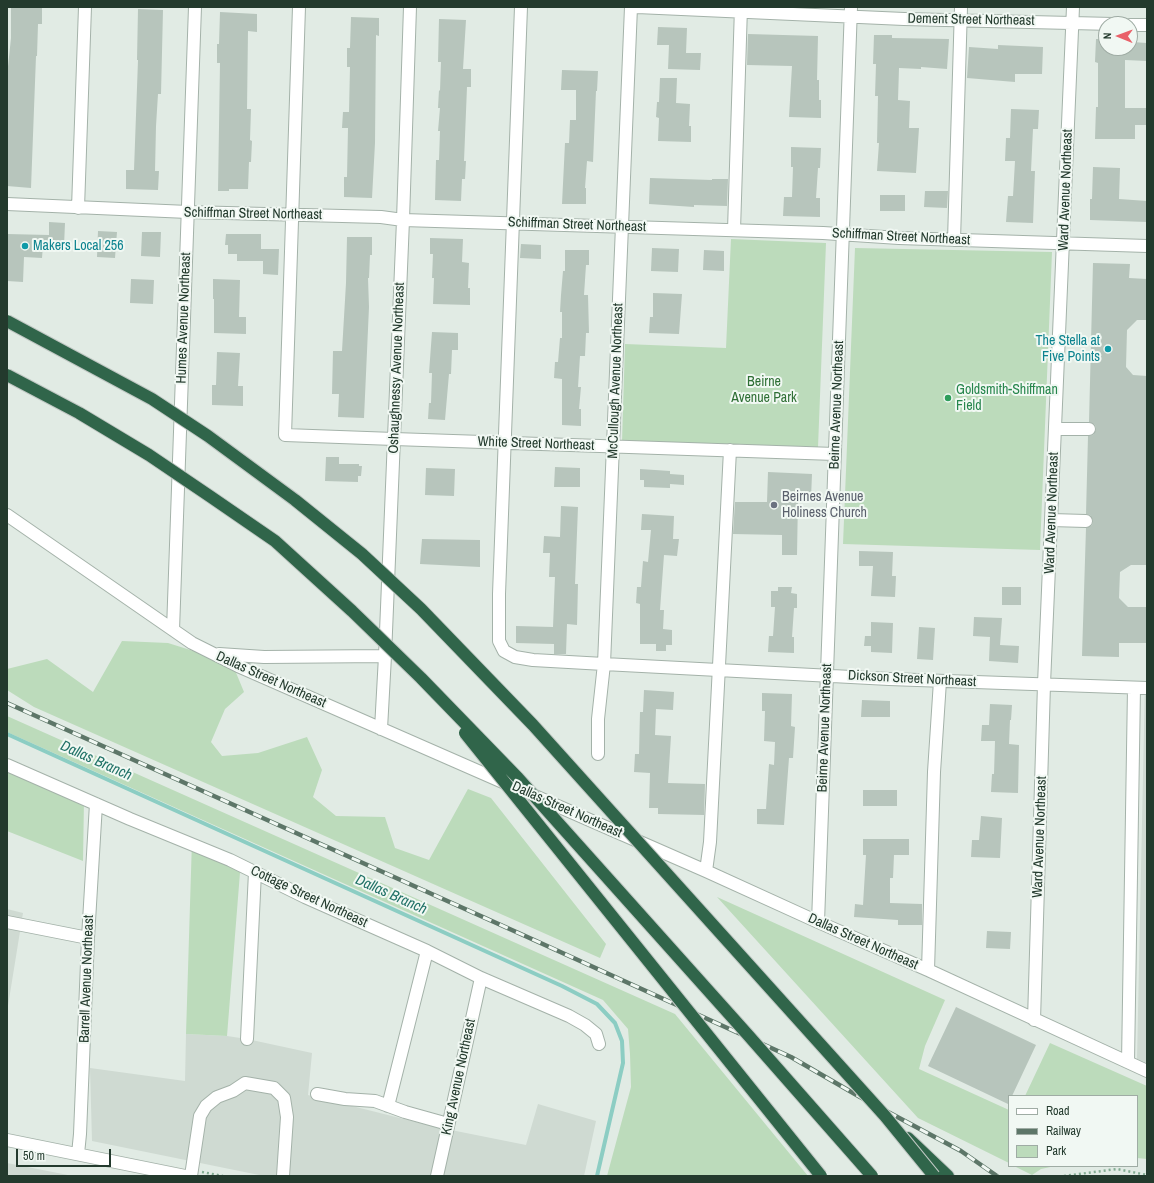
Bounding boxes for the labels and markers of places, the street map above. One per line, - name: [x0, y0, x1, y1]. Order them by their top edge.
- place label: Makers Local 256: [33, 238, 124, 254]
- marker: Makers Local 256: [20, 241, 30, 251]
- place label: The Stella at Five Points: [1036, 333, 1100, 366]
- marker: The Stella at Five Points: [1103, 344, 1113, 354]
- place label: Goldsmith-Shiffman Field: [956, 382, 1058, 414]
- marker: Goldsmith-Shiffman Field: [943, 393, 953, 403]
- place label: Beirnes Avenue Holiness Church: [782, 489, 867, 522]
- marker: Beirnes Avenue Holiness Church: [769, 500, 779, 510]

